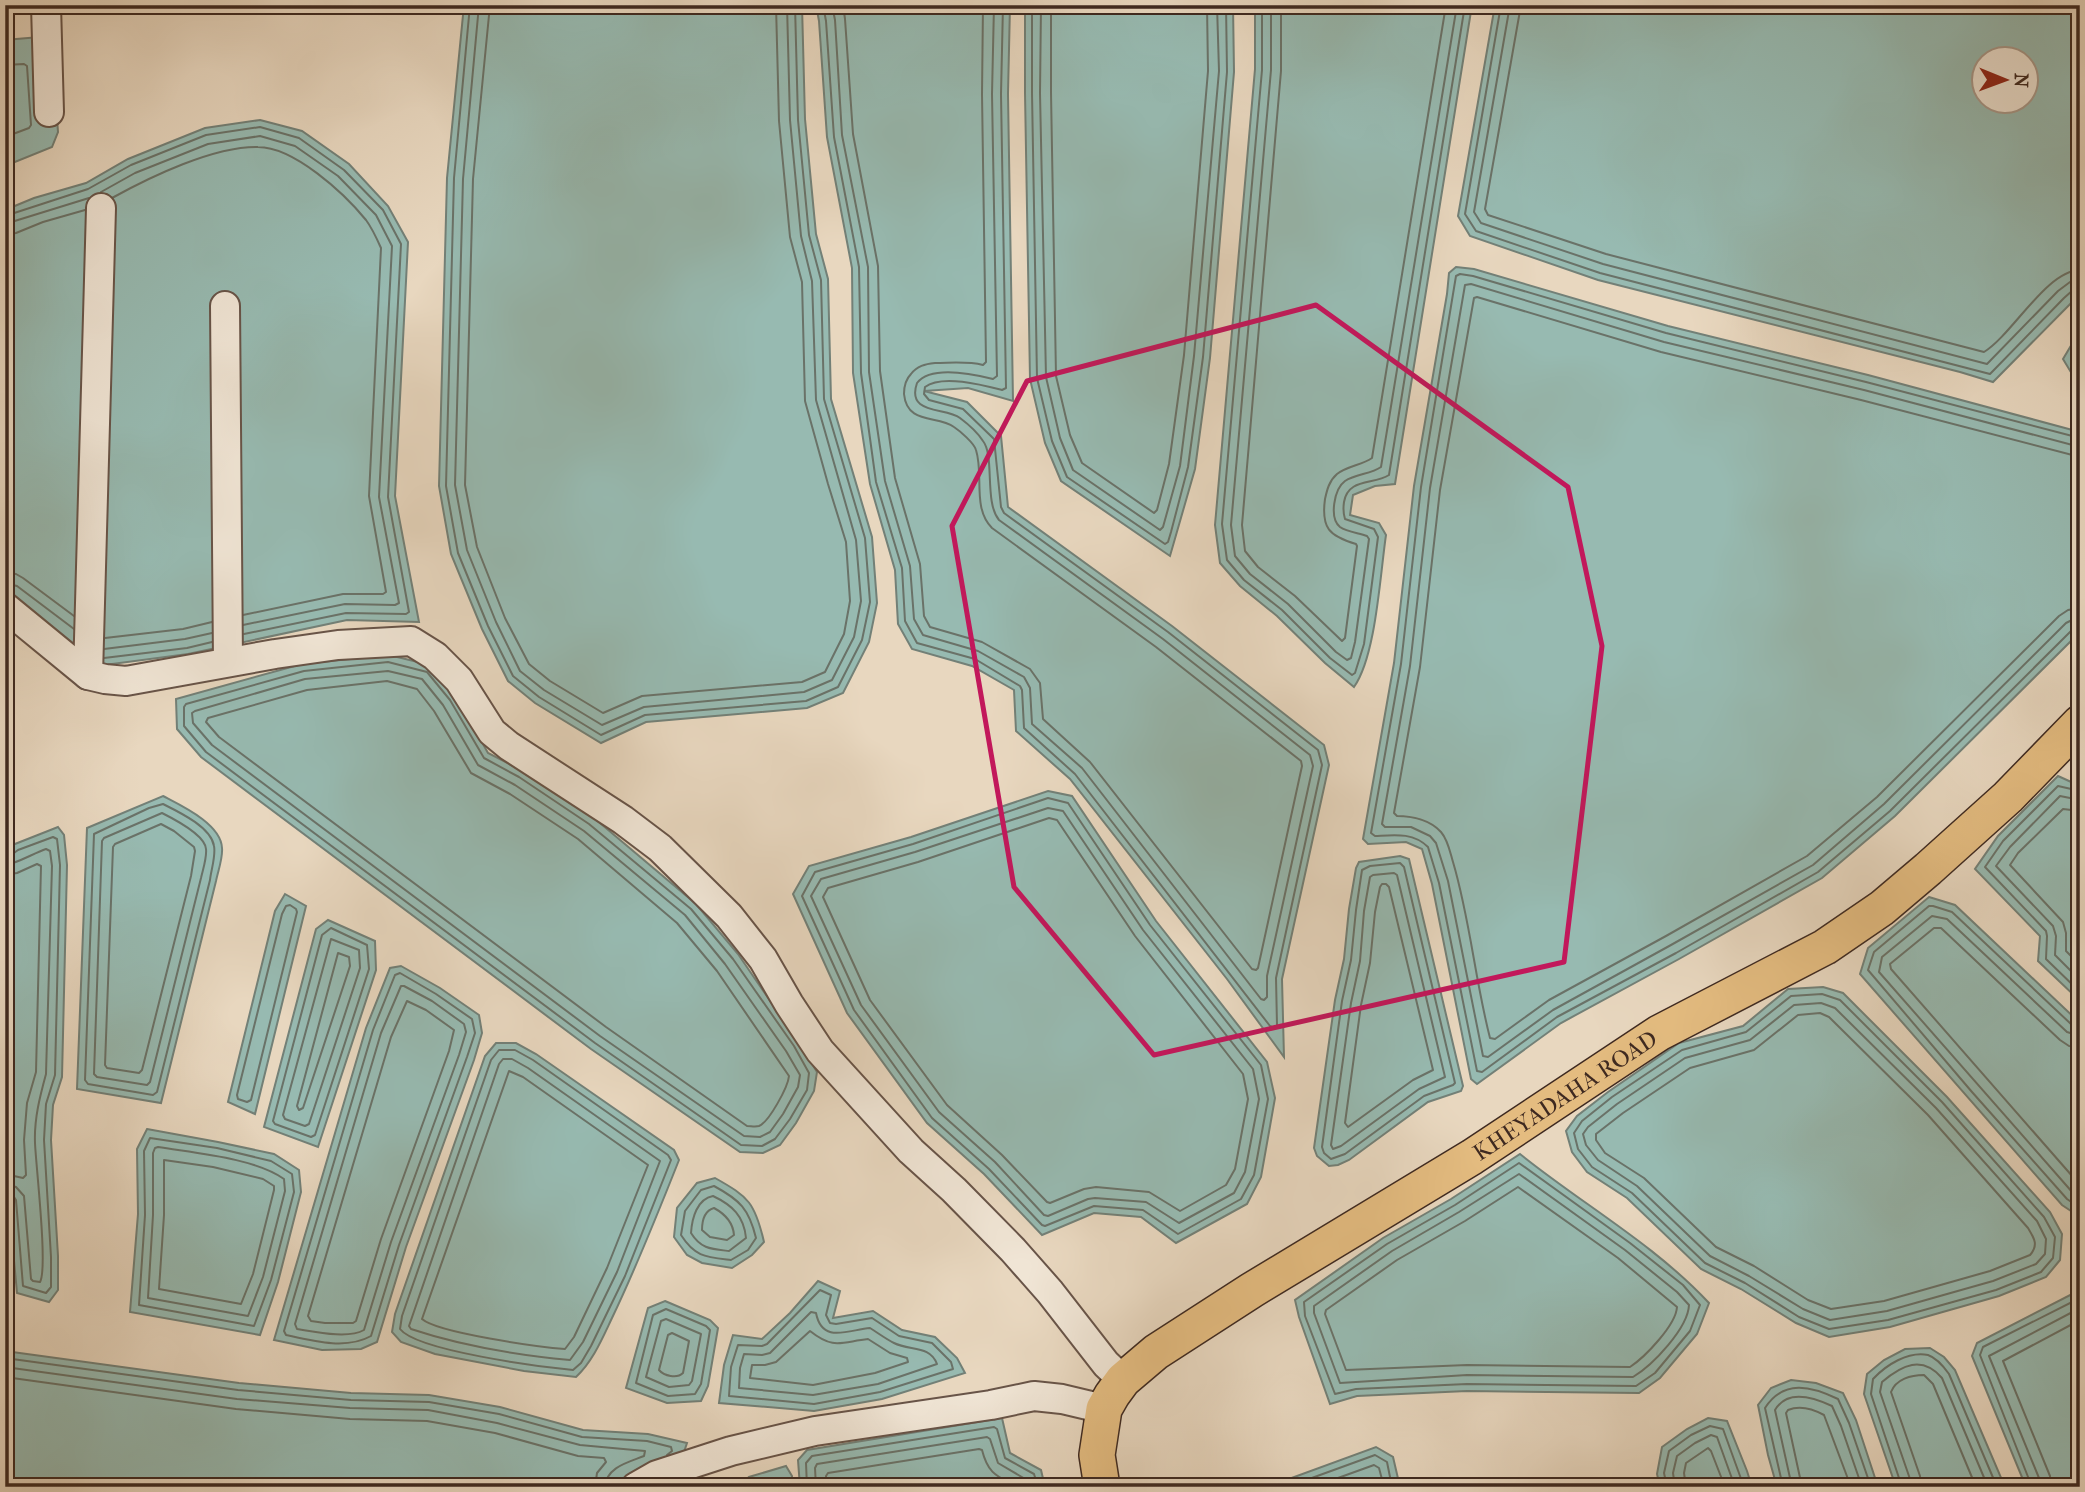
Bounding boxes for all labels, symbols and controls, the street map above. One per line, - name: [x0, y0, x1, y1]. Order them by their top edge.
- north arrow: [1969, 46, 2039, 116]
- text: N: [2010, 73, 2032, 88]
- street label: KHEYADAHA ROAD: [1468, 1025, 1663, 1166]

